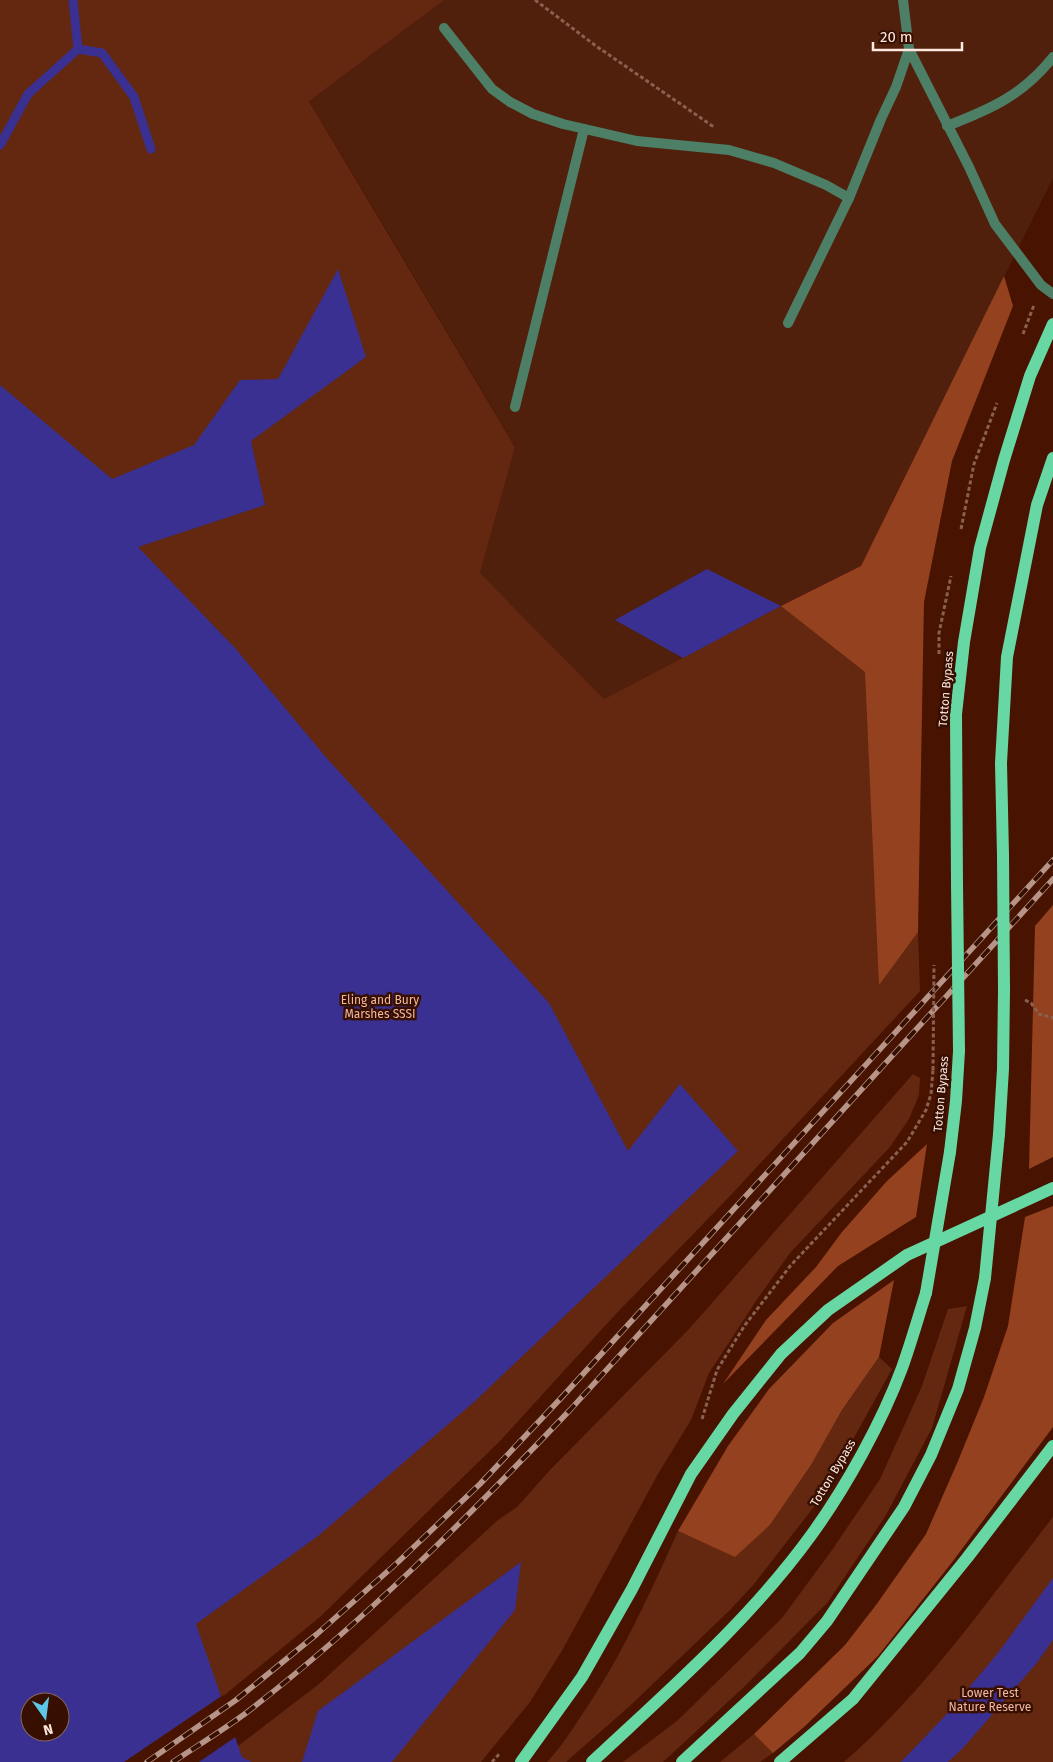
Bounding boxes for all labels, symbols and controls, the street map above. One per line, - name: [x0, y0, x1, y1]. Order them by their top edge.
- scale bar: [873, 20, 962, 52]
- text: 20 m: [880, 28, 913, 46]
- street label: Totton Bypass: [936, 650, 956, 727]
- park label: Eling and Bury Marshes SSSI: [341, 993, 419, 1021]
- street label: Totton Bypass: [931, 1055, 951, 1132]
- street label: Totton Bypass: [807, 1437, 859, 1509]
- park label: Lower Test Nature Reserve: [949, 1686, 1031, 1714]
- north arrow: [20, 1692, 70, 1742]
- text: N: [41, 1720, 55, 1739]

